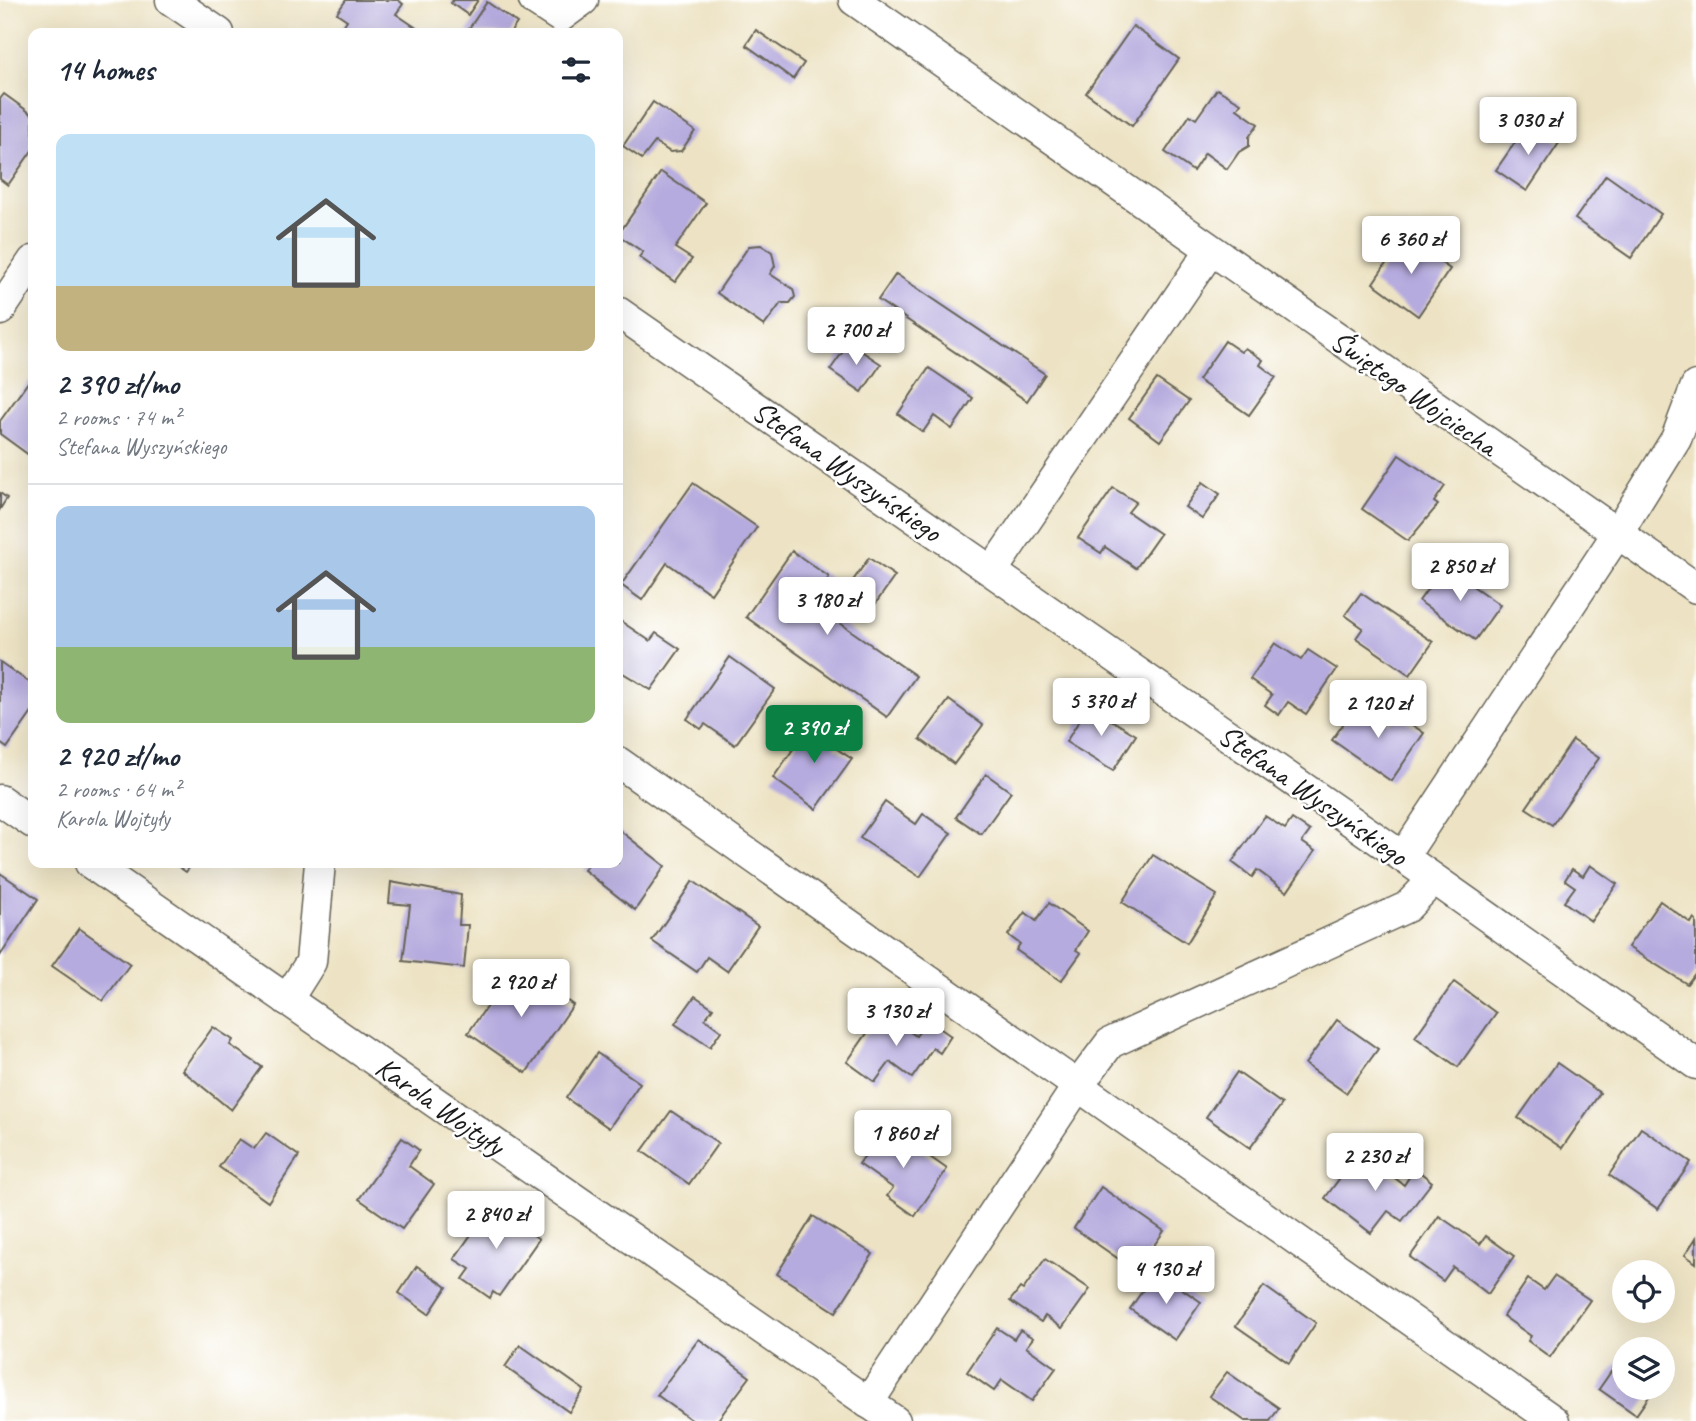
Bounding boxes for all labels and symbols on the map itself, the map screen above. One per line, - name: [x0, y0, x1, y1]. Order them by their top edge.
- pin: 3 030 zł: [1456, 97, 1600, 157]
- pin: 6 360 zł: [1339, 216, 1483, 276]
- pin: 2 700 zł: [784, 308, 928, 367]
- street label: Świętego Wojciecha: [1323, 322, 1507, 466]
- street label: Stefana Wyszyńskiego: [745, 392, 950, 551]
- pin: 2 850 zł: [1388, 544, 1532, 603]
- pin: 3 180 zł: [755, 578, 899, 637]
- pin: 5 370 zł: [1029, 678, 1173, 738]
- pin: 2 120 zł: [1306, 680, 1450, 740]
- pin: 2 390 zł: [742, 706, 886, 765]
- street label: Stefana Wyszyńskiego: [1211, 716, 1416, 875]
- pin: 2 920 zł: [449, 960, 593, 1019]
- pin: 3 130 zł: [824, 988, 968, 1048]
- street label: Karola Wojtyły: [368, 1048, 514, 1166]
- pin: 1 860 zł: [831, 1110, 975, 1170]
- pin: 2 230 zł: [1303, 1134, 1447, 1193]
- pin: 2 840 zł: [424, 1192, 568, 1251]
- pin: 4 130 zł: [1094, 1246, 1238, 1306]

